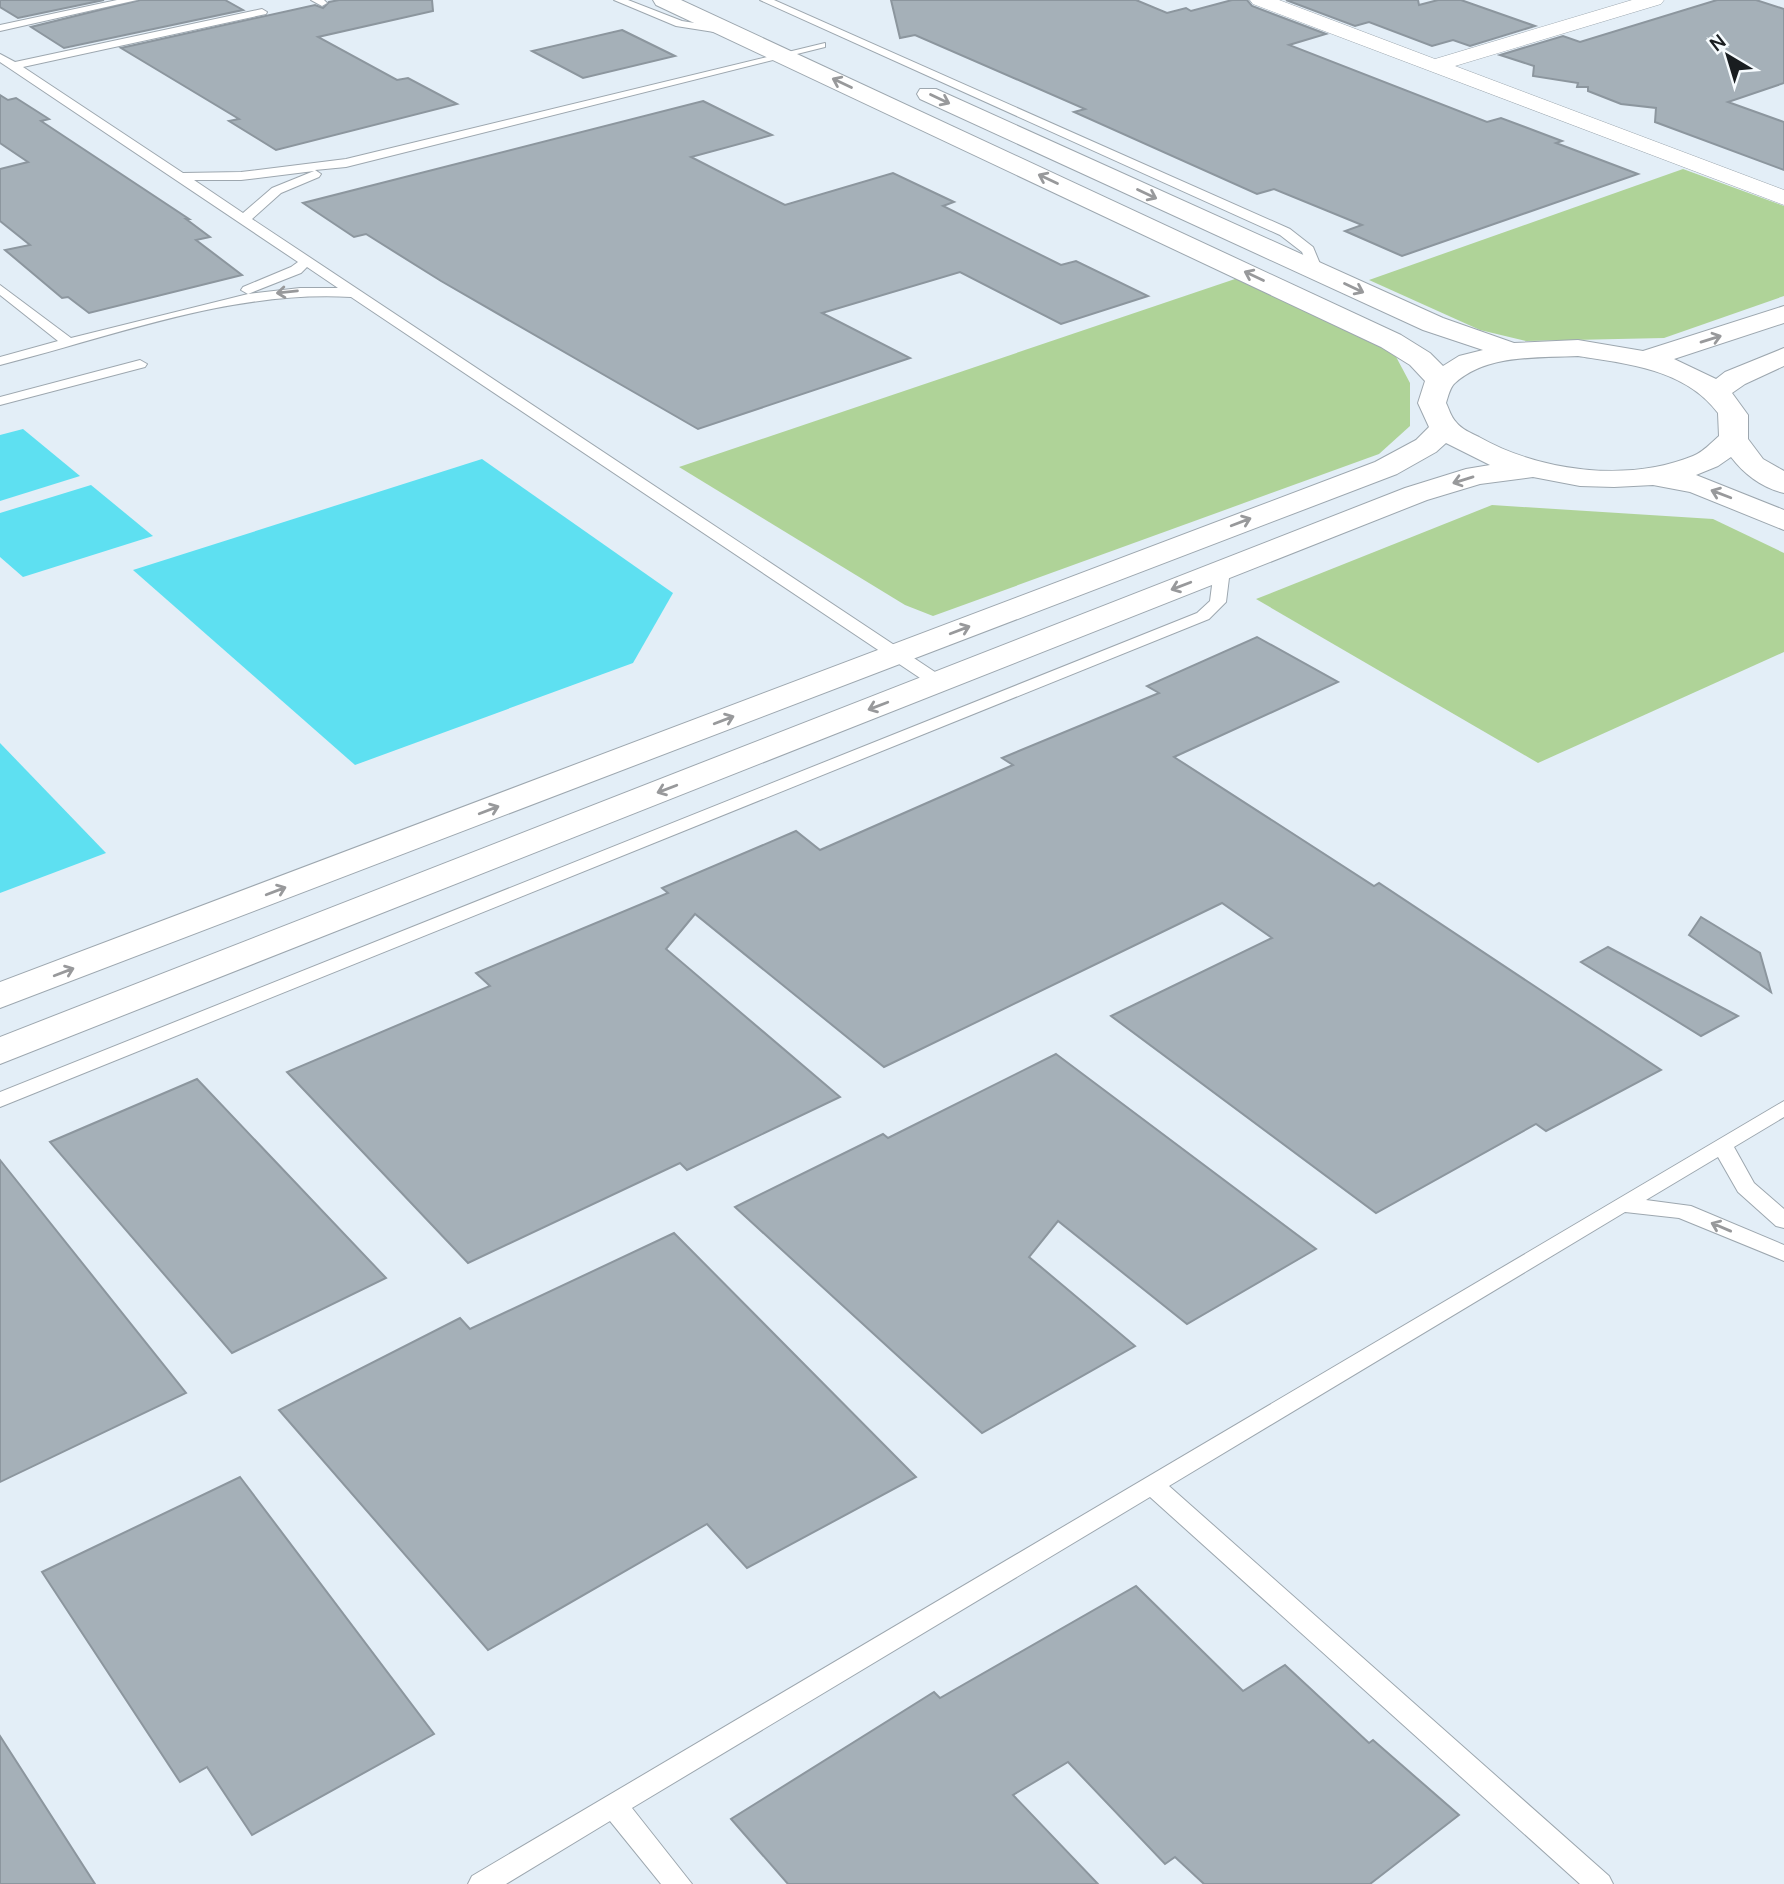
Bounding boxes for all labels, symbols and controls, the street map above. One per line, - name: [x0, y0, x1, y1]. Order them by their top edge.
- north arrow: [1693, 21, 1763, 91]
- text: N: [1704, 28, 1731, 57]
- one-way arrow: [832, 75, 853, 89]
- one-way arrow: [929, 93, 950, 107]
- one-way arrow: [1038, 172, 1059, 186]
- one-way arrow: [1136, 188, 1157, 201]
- one-way arrow: [1244, 269, 1265, 283]
- one-way arrow: [1343, 282, 1364, 295]
- one-way arrow: [277, 286, 299, 299]
- one-way arrow: [1700, 332, 1722, 345]
- one-way arrow: [1452, 474, 1474, 487]
- one-way arrow: [1711, 486, 1733, 499]
- one-way arrow: [1229, 515, 1251, 527]
- one-way arrow: [1171, 581, 1193, 594]
- one-way arrow: [948, 622, 970, 635]
- one-way arrow: [868, 700, 890, 713]
- one-way arrow: [713, 712, 735, 725]
- one-way arrow: [656, 783, 678, 796]
- one-way arrow: [477, 802, 499, 815]
- one-way arrow: [265, 883, 287, 896]
- one-way arrow: [52, 965, 74, 977]
- one-way arrow: [1711, 1220, 1732, 1233]

